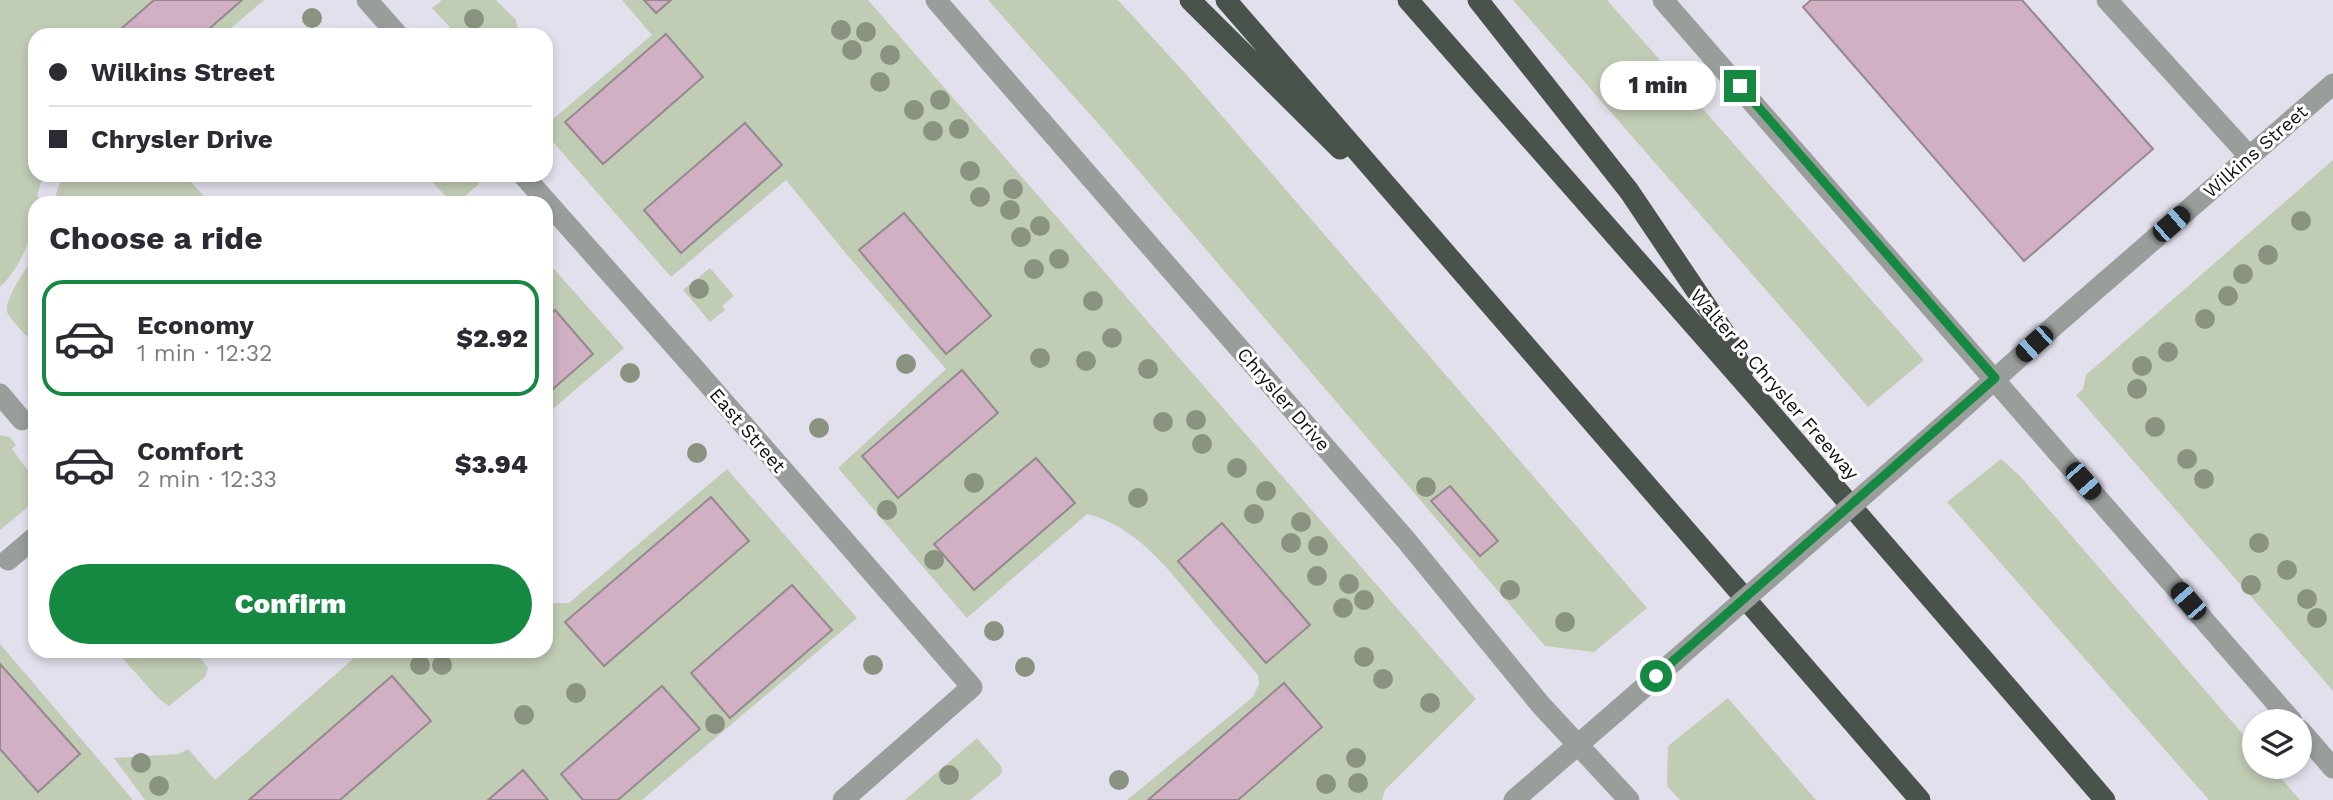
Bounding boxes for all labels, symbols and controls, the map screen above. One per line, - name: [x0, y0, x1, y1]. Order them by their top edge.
- text: Wilkins Street: [91, 57, 275, 87]
- callout: 1 min: [1600, 62, 1716, 110]
- route end: [1724, 70, 1756, 102]
- text: 1 min: [1628, 72, 1688, 99]
- street label: Wilkins Street: [2199, 100, 2312, 203]
- text: Chrysler Drive: [91, 124, 273, 154]
- car: [2149, 202, 2194, 246]
- text: Choose a ride: [49, 219, 263, 257]
- street label: Walter P. Chrysler Freeway: [1685, 284, 1864, 485]
- icon: car: [53, 307, 116, 370]
- text: Economy: [137, 310, 254, 340]
- car: [2012, 322, 2057, 366]
- text: $2.92: [456, 323, 528, 353]
- text: 1 min · 12:32: [137, 340, 273, 367]
- street label: Chrysler Drive: [1232, 343, 1335, 456]
- street label: East Street: [705, 383, 791, 477]
- icon: car: [53, 433, 116, 496]
- text: Comfort: [137, 436, 243, 466]
- text: $3.94: [455, 449, 528, 479]
- car: [2062, 458, 2105, 504]
- text: 2 min · 12:33: [137, 466, 277, 493]
- button: Confirm: [49, 564, 532, 644]
- car: [2167, 578, 2210, 624]
- route start: [1640, 660, 1672, 692]
- map controls: [2242, 709, 2312, 779]
- button: layers: [2242, 709, 2312, 779]

